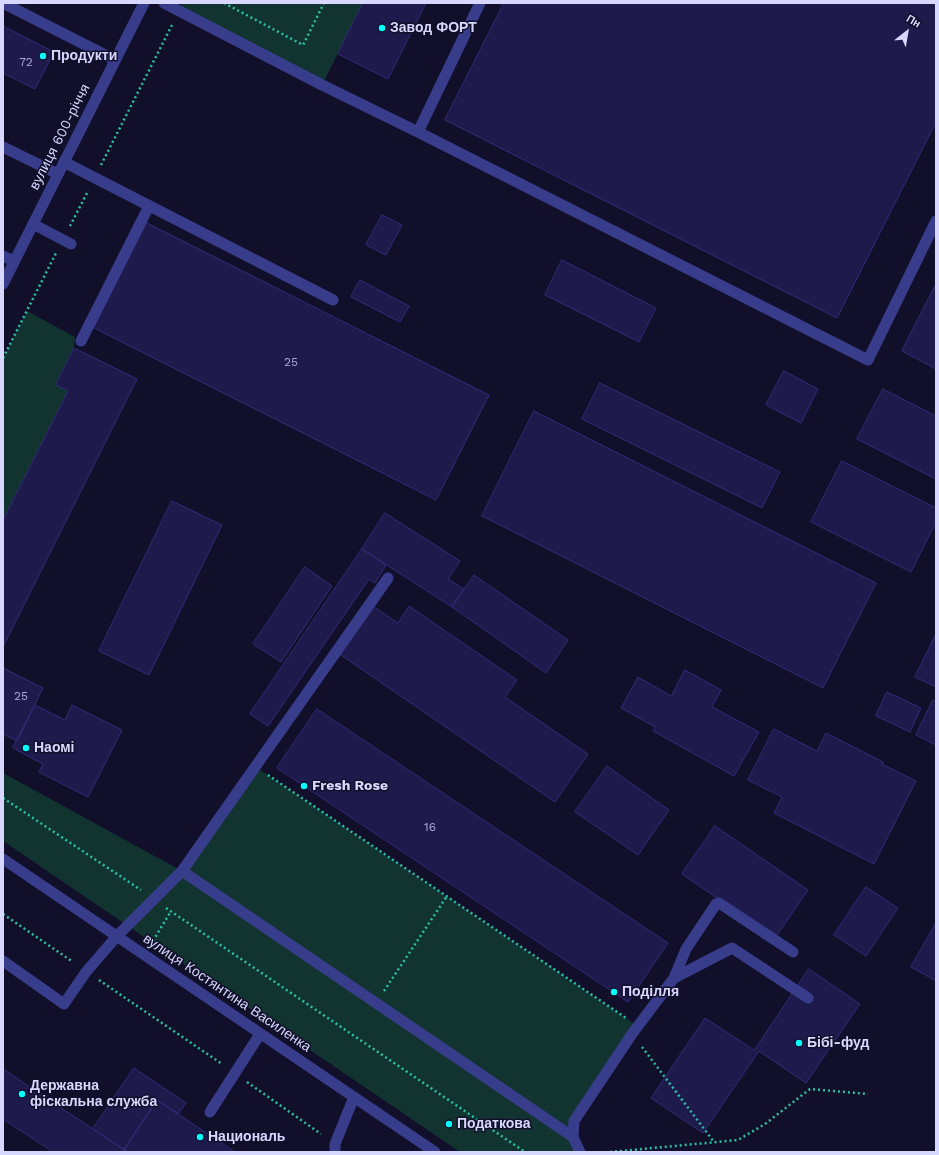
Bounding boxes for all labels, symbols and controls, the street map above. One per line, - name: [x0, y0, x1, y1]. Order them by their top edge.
- north arrow: [887, 12, 927, 52]
- text: Пн: [904, 12, 923, 31]
- place label: Завод ФОРТ: [390, 20, 477, 36]
- marker: Завод ФОРТ: [377, 23, 387, 33]
- place label: Продукти: [51, 48, 117, 64]
- marker: Продукти: [38, 51, 48, 61]
- house number: 72: [19, 55, 33, 69]
- street label: вулиця 600-річчя: [26, 81, 94, 193]
- house number: 25: [284, 355, 298, 369]
- house number: 25: [14, 689, 28, 703]
- place label: Наомі: [34, 740, 75, 756]
- marker: Наомі: [21, 743, 31, 753]
- place label: Fresh Rose: [312, 778, 388, 794]
- marker: Fresh Rose: [299, 781, 309, 791]
- house number: 16: [424, 820, 436, 834]
- street label: вулиця Костянтина Василенка: [140, 930, 314, 1056]
- place label: Поділля: [622, 984, 679, 1000]
- marker: Поділля: [609, 987, 619, 997]
- place label: Бібі-фуд: [807, 1035, 869, 1051]
- marker: Бібі-фуд: [794, 1038, 804, 1048]
- place label: Державна фіскальна служба: [30, 1078, 157, 1110]
- marker: Державна фіскальна служба: [17, 1089, 27, 1099]
- place label: Податкова: [457, 1116, 531, 1132]
- marker: Податкова: [444, 1119, 454, 1129]
- place label: Националь: [208, 1129, 285, 1145]
- marker: Националь: [195, 1132, 205, 1142]

